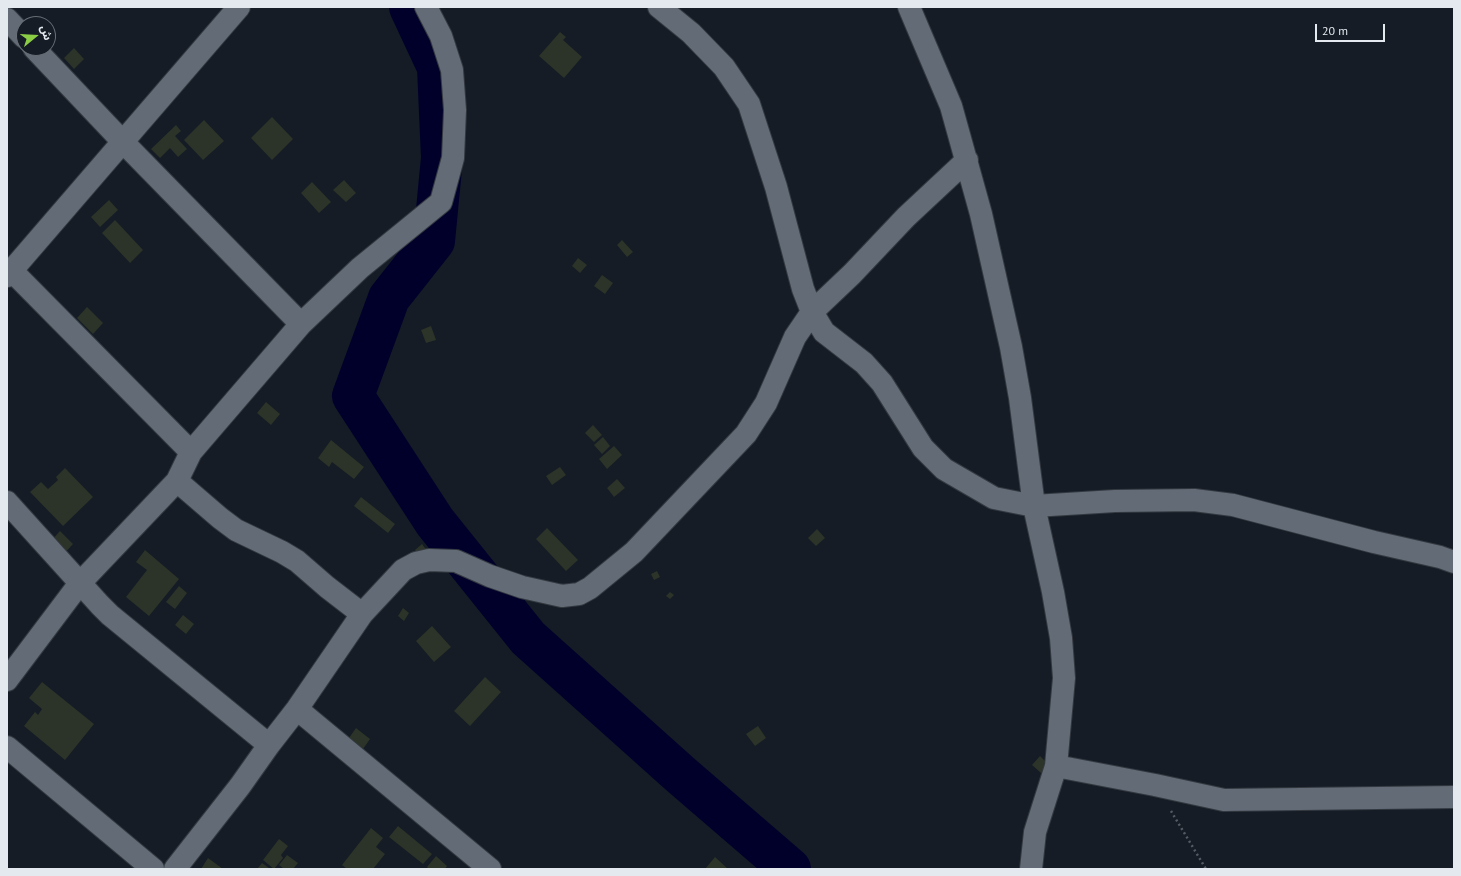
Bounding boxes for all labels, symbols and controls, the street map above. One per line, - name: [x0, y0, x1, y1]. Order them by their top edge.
- north arrow: [16, 16, 56, 56]
- scale bar: [1317, 16, 1387, 42]
- text: ش: [37, 23, 55, 42]
- text: 20 m: [1322, 23, 1348, 38]

